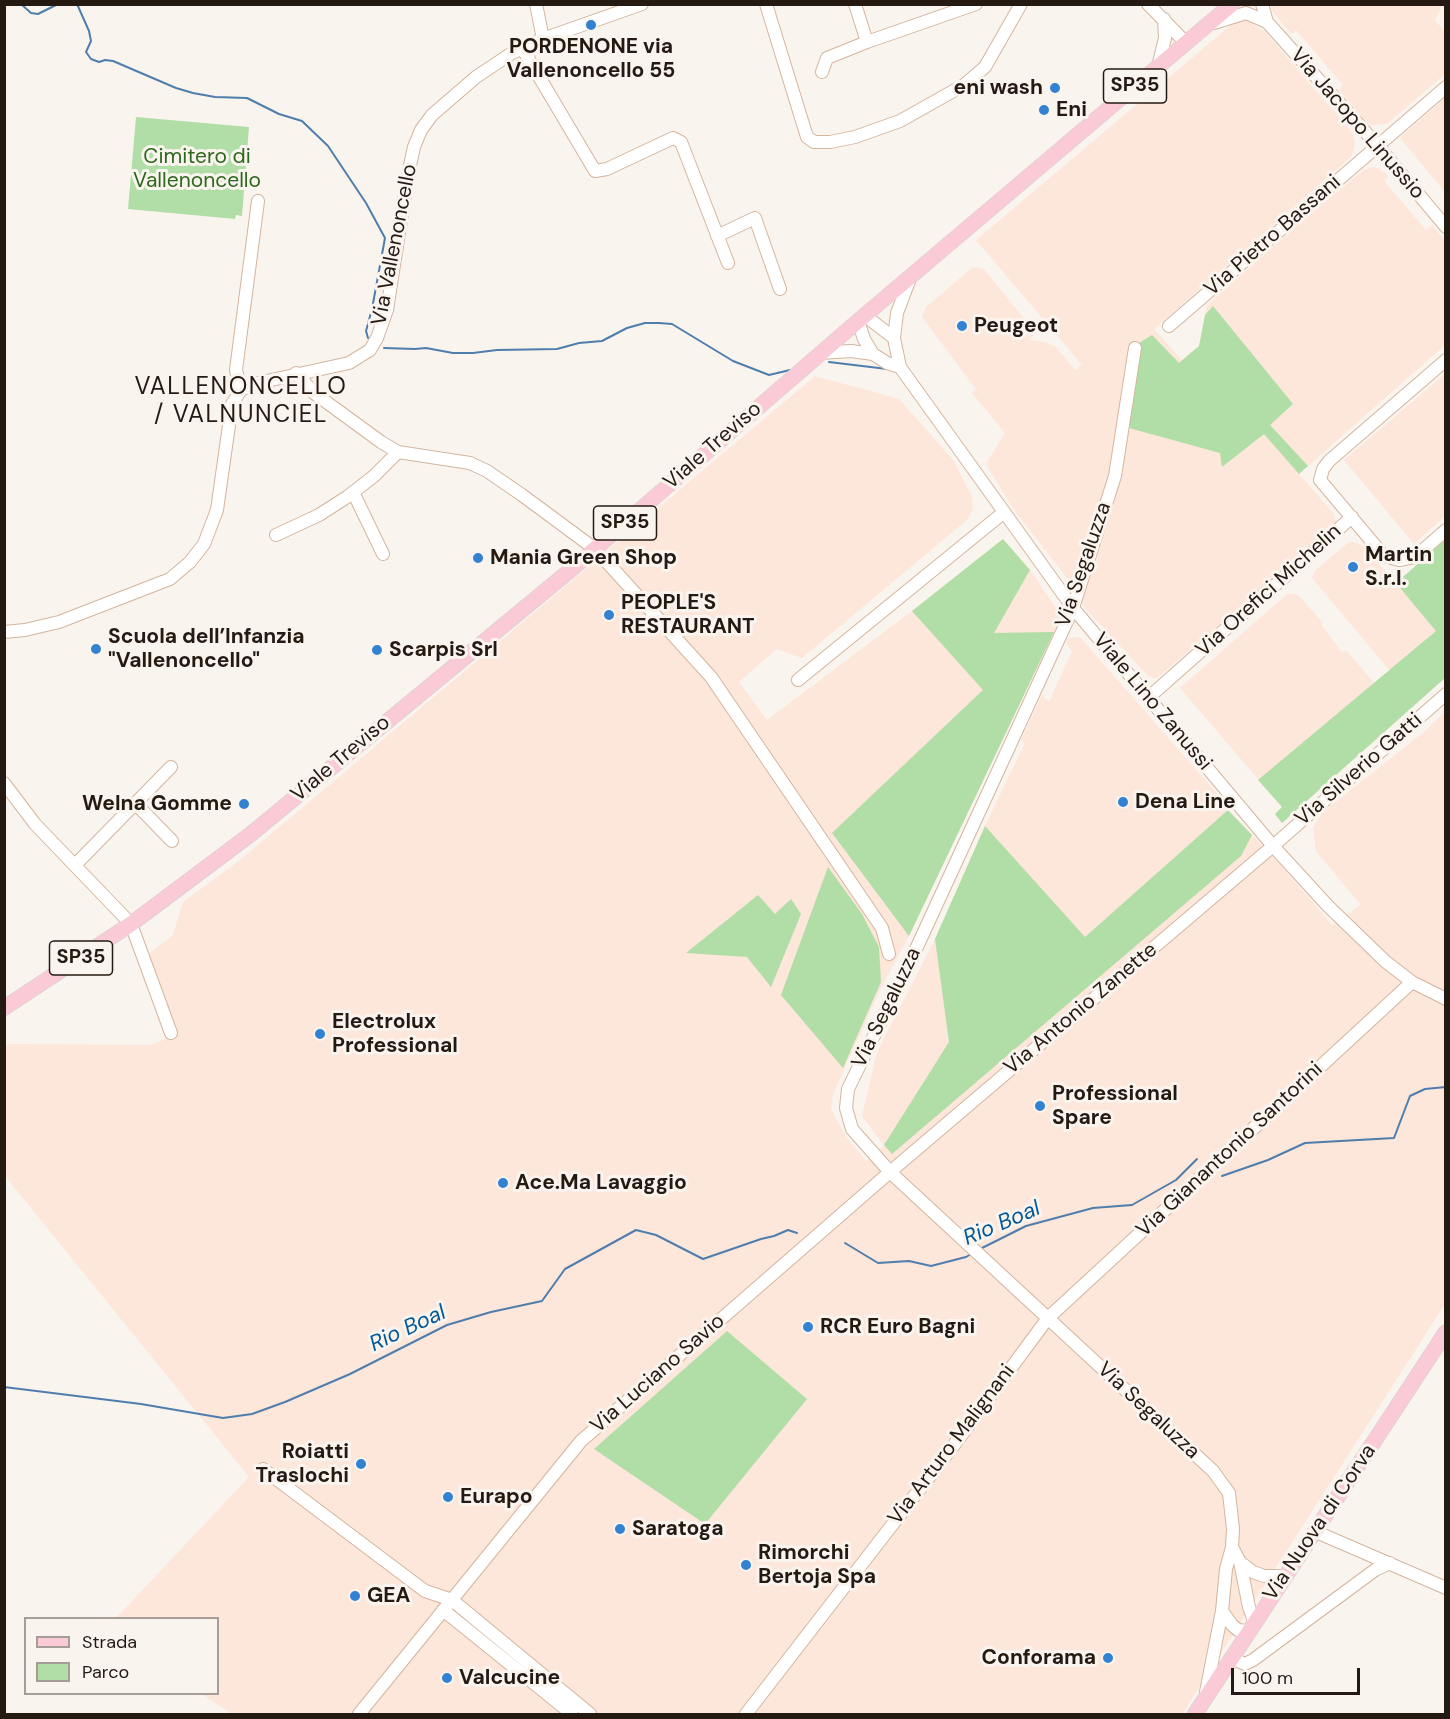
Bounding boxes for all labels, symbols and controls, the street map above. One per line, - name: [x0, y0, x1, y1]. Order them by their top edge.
- marker: PORDENONE via Vallenoncello 55: [584, 18, 598, 32]
- place label: PORDENONE via Vallenoncello 55: [507, 34, 675, 84]
- street label: Via Jacopo Linussio: [1284, 43, 1430, 205]
- road number: SP35: [1104, 69, 1166, 103]
- place label: eni wash: [954, 75, 1043, 101]
- marker: eni wash: [1048, 81, 1062, 95]
- place label: Eni: [1056, 97, 1087, 123]
- marker: Eni: [1037, 103, 1051, 117]
- park label: Cimitero di Vallenoncello: [133, 144, 261, 194]
- street label: Via Vallenoncello: [367, 162, 423, 328]
- street label: Via Pietro Bassani: [1200, 170, 1346, 302]
- place label: Peugeot: [974, 313, 1058, 339]
- marker: Peugeot: [955, 319, 969, 333]
- district label: VALLENONCELLO / VALNUNCIEL: [135, 374, 347, 430]
- street label: Viale Treviso: [659, 397, 767, 495]
- street label: Via Segaluzza: [1051, 499, 1117, 631]
- road number: SP35: [594, 506, 656, 540]
- street label: Via Orefici Michelin: [1191, 519, 1347, 663]
- place label: Martin S.r.l.: [1365, 542, 1432, 592]
- place label: Mania Green Shop: [490, 545, 677, 571]
- marker: Mania Green Shop: [471, 551, 485, 565]
- marker: Martin S.r.l.: [1346, 560, 1360, 574]
- place label: PEOPLE'S RESTAURANT: [621, 590, 755, 640]
- marker: PEOPLE'S RESTAURANT: [602, 608, 616, 622]
- place label: Scuola dell’Infanzia "Vallenoncello": [108, 624, 305, 674]
- street label: Viale Lino Zanussi: [1087, 628, 1217, 776]
- place label: Scarpis Srl: [389, 637, 498, 663]
- marker: Scuola dell’Infanzia "Vallenoncello": [89, 642, 103, 656]
- marker: Scarpis Srl: [370, 643, 384, 657]
- street label: Via Silverio Gatti: [1290, 708, 1428, 832]
- street label: Viale Treviso: [286, 710, 396, 808]
- place label: Dena Line: [1135, 789, 1236, 815]
- place label: Welna Gomme: [82, 791, 232, 817]
- marker: Dena Line: [1116, 795, 1130, 809]
- marker: Welna Gomme: [237, 797, 251, 811]
- street label: Via Antonio Zanette: [999, 938, 1163, 1080]
- road number: SP35: [50, 941, 112, 975]
- street label: Via Segaluzza: [847, 944, 927, 1072]
- place label: Electrolux Professional: [332, 1009, 458, 1059]
- marker: Electrolux Professional: [313, 1027, 327, 1041]
- street label: Via Gianantonio Santorini: [1132, 1057, 1328, 1243]
- place label: Professional Spare: [1052, 1081, 1178, 1131]
- marker: Professional Spare: [1033, 1099, 1047, 1113]
- place label: Ace.Ma Lavaggio: [515, 1170, 687, 1196]
- marker: Ace.Ma Lavaggio: [496, 1176, 510, 1190]
- water label: Rio Boal: [959, 1196, 1045, 1252]
- water label: Rio Boal: [366, 1300, 450, 1358]
- street label: Via Luciano Savio: [586, 1309, 730, 1439]
- place label: RCR Euro Bagni: [820, 1314, 975, 1340]
- marker: RCR Euro Bagni: [801, 1320, 815, 1334]
- street label: Via Segaluzza: [1092, 1357, 1204, 1465]
- street label: Via Arturo Malignani: [883, 1360, 1021, 1530]
- place label: Roiatti Traslochi: [255, 1439, 349, 1489]
- street label: Via Nuova di Corva: [1258, 1440, 1382, 1606]
- marker: Roiatti Traslochi: [354, 1457, 368, 1471]
- place label: Eurapo: [460, 1484, 533, 1510]
- marker: Eurapo: [441, 1490, 455, 1504]
- place label: Saratoga: [632, 1516, 724, 1542]
- marker: Saratoga: [613, 1522, 627, 1536]
- place label: Rimorchi Bertoja Spa: [758, 1540, 876, 1590]
- marker: Rimorchi Bertoja Spa: [739, 1558, 753, 1572]
- place label: GEA: [367, 1583, 410, 1609]
- marker: GEA: [348, 1589, 362, 1603]
- legend: [24, 1617, 219, 1695]
- text: Strada: [82, 1630, 137, 1654]
- place label: Conforama: [982, 1645, 1096, 1671]
- marker: Conforama: [1101, 1651, 1115, 1665]
- scale bar: [1234, 1656, 1363, 1694]
- text: Parco: [82, 1660, 129, 1684]
- place label: Valcucine: [459, 1665, 560, 1691]
- text: 100 m: [1242, 1666, 1293, 1690]
- marker: Valcucine: [440, 1671, 454, 1685]

